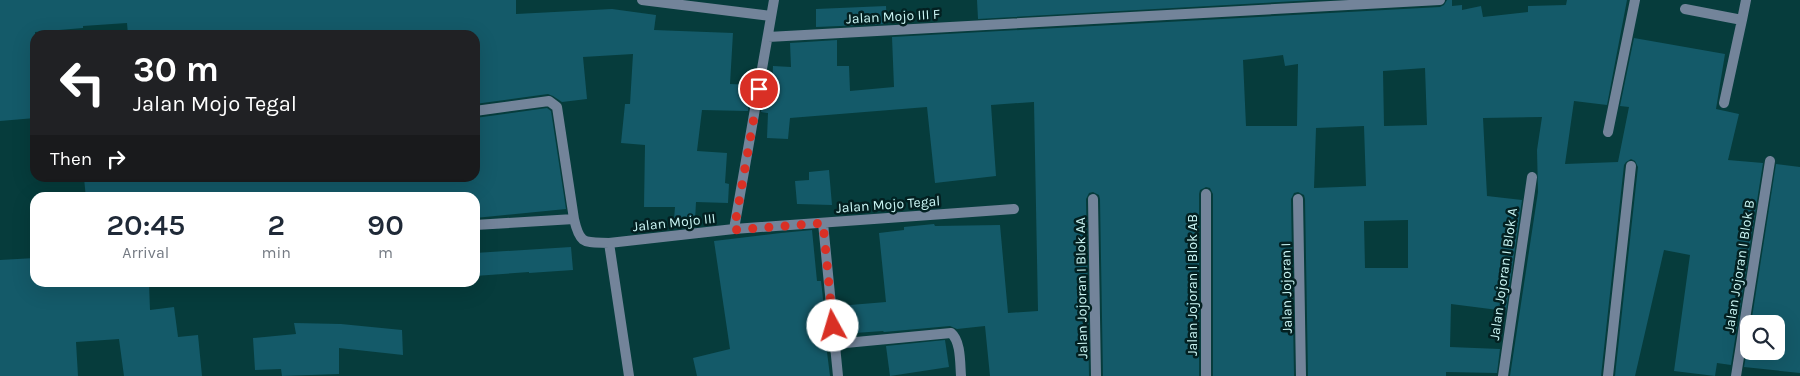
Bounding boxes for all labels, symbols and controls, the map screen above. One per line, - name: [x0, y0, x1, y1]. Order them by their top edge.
- street label: Jalan Mojo III F: [846, 6, 940, 27]
- text: 30 m: [133, 49, 219, 90]
- icon: left: [50, 50, 115, 115]
- pin: [738, 68, 780, 110]
- icon: arrive: [745, 75, 773, 103]
- text: Jalan Mojo Tegal: [133, 91, 297, 117]
- icon: right: [102, 145, 130, 173]
- text: Then: [50, 148, 92, 170]
- street label: Jalan Mojo Tegal: [835, 192, 941, 217]
- street label: Jalan Jojoran I Blok B: [1721, 199, 1758, 334]
- text: 20:45: [106, 207, 185, 243]
- text: 2: [267, 207, 285, 243]
- text: 90: [367, 207, 404, 243]
- street label: Jalan Jojoran I Blok A: [1486, 207, 1521, 341]
- street label: Jalan Mojo III: [632, 210, 716, 235]
- street label: Jalan Jojoran I Blok AB: [1184, 214, 1201, 356]
- street label: Jalan Jojoran I Blok AA: [1072, 217, 1091, 359]
- text: Arrival: [122, 243, 169, 262]
- text: min: [262, 243, 291, 262]
- text: m: [378, 243, 393, 262]
- street label: Jalan Jojoran I: [1277, 243, 1296, 333]
- position arrow: [806, 299, 858, 351]
- map controls: [1740, 315, 1785, 360]
- button: search: [1740, 315, 1785, 360]

